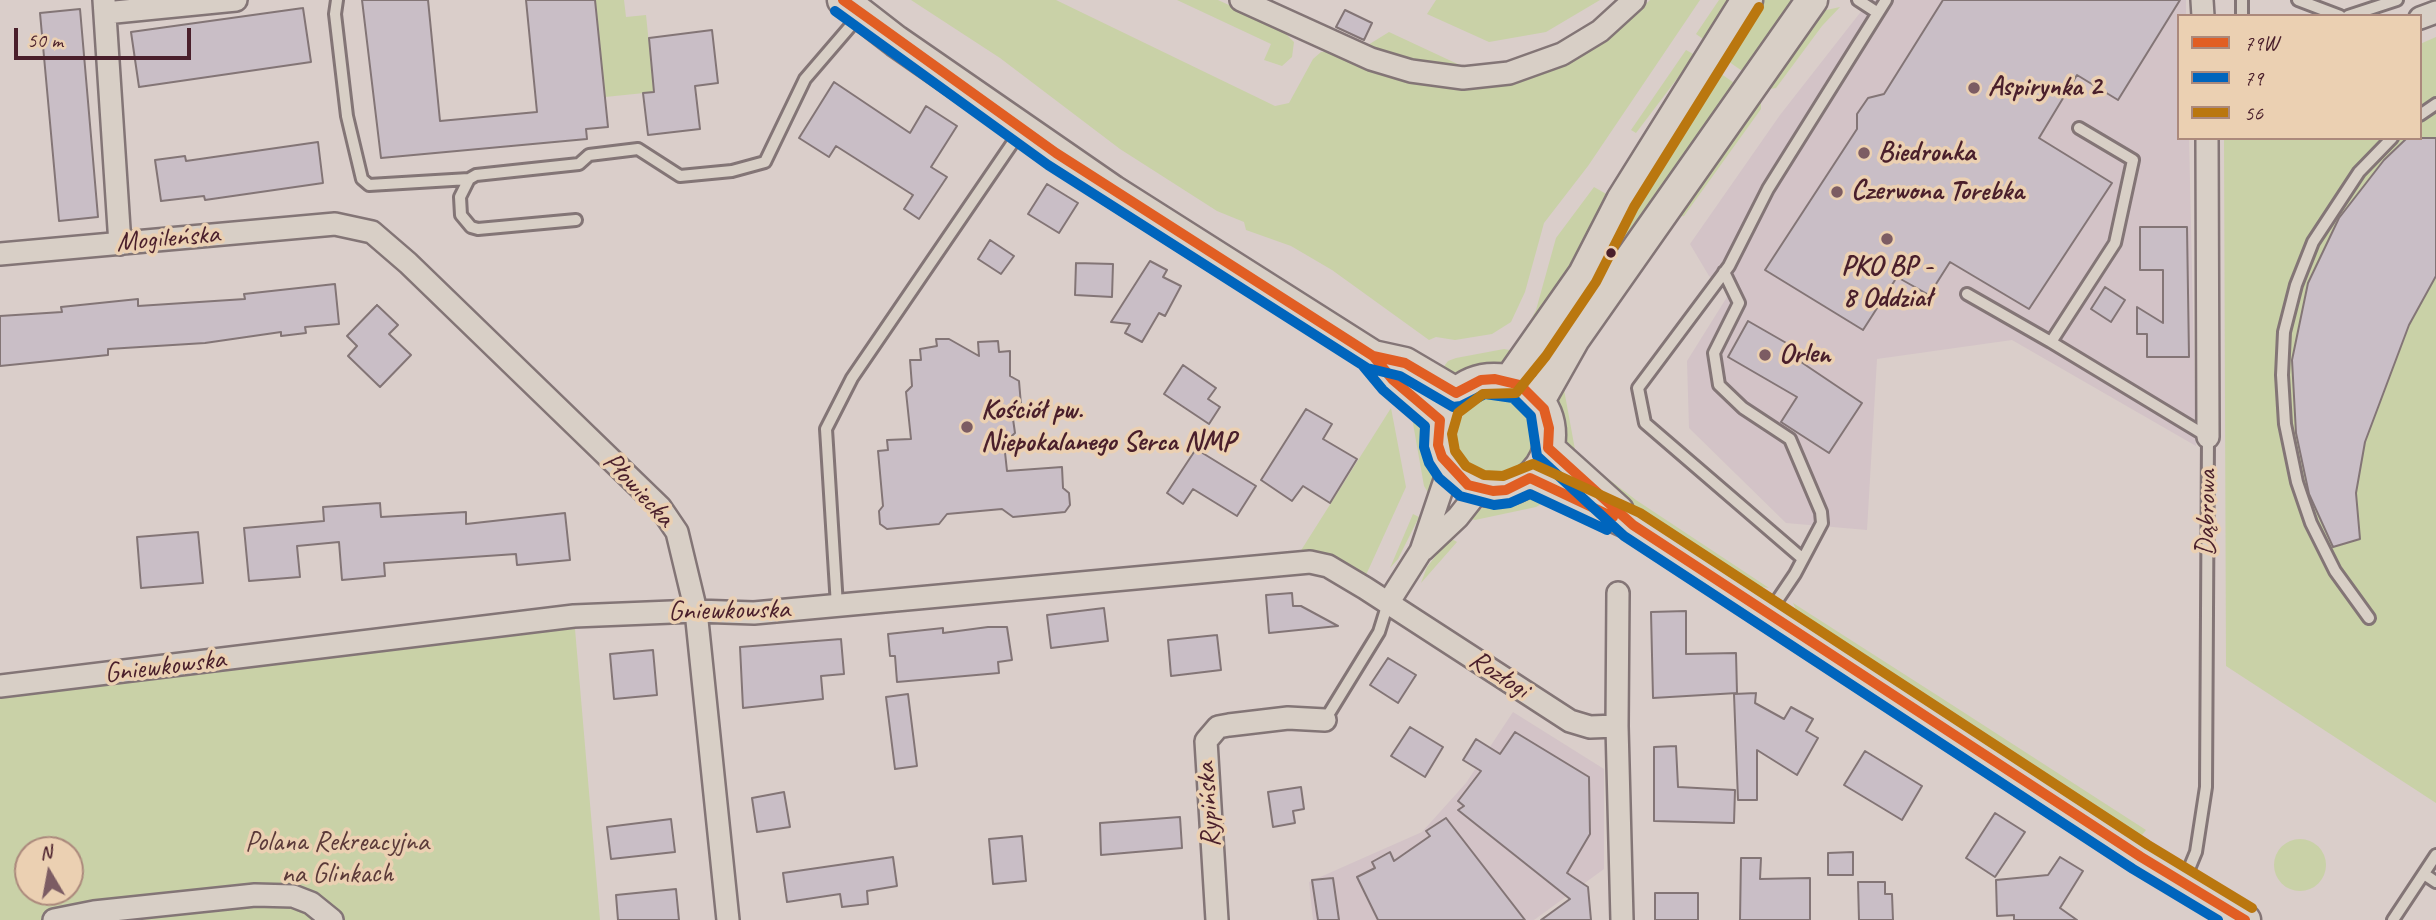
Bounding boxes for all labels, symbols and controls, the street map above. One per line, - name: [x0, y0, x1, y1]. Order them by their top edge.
- scale bar: [18, 14, 194, 58]
- legend: [2177, 14, 2422, 140]
- text: 50 m: [27, 27, 63, 53]
- text: 79W: [2244, 30, 2278, 56]
- text: 79: [2244, 65, 2263, 91]
- place label: Aspirynka 2: [1988, 71, 2102, 105]
- marker: Aspirynka 2: [1966, 80, 1982, 96]
- text: 56: [2244, 100, 2263, 126]
- place label: Biedronka: [1878, 136, 1975, 170]
- marker: Biedronka: [1856, 145, 1872, 161]
- place label: Czerwona Torebka: [1851, 175, 2024, 209]
- marker: Czerwona Torebka: [1829, 184, 1845, 200]
- street label: Mogileńska: [115, 218, 221, 260]
- marker: PKO BP - 8 Oddział: [1879, 231, 1895, 247]
- unlabelled marker: [1604, 246, 1618, 260]
- place label: PKO BP - 8 Oddział: [1841, 250, 1933, 316]
- place label: Orlen: [1779, 338, 1830, 372]
- marker: Orlen: [1757, 347, 1773, 363]
- place label: Kościół pw. Niepokalanego Serca NMP: [981, 394, 1235, 460]
- marker: Kościół pw. Niepokalanego Serca NMP: [959, 419, 975, 435]
- street label: Płowiecka: [595, 446, 681, 534]
- street label: Dąbrowa: [2189, 470, 2225, 556]
- street label: Gniewkowska: [668, 593, 790, 629]
- street label: Gniewkowska: [103, 643, 227, 691]
- street label: Rozłogi: [1463, 643, 1535, 707]
- street label: Rypińska: [1189, 761, 1229, 849]
- park label: Polana Rekreacyjna na Glinkach: [245, 826, 429, 892]
- north arrow: [14, 836, 84, 906]
- text: N: [38, 839, 54, 865]

